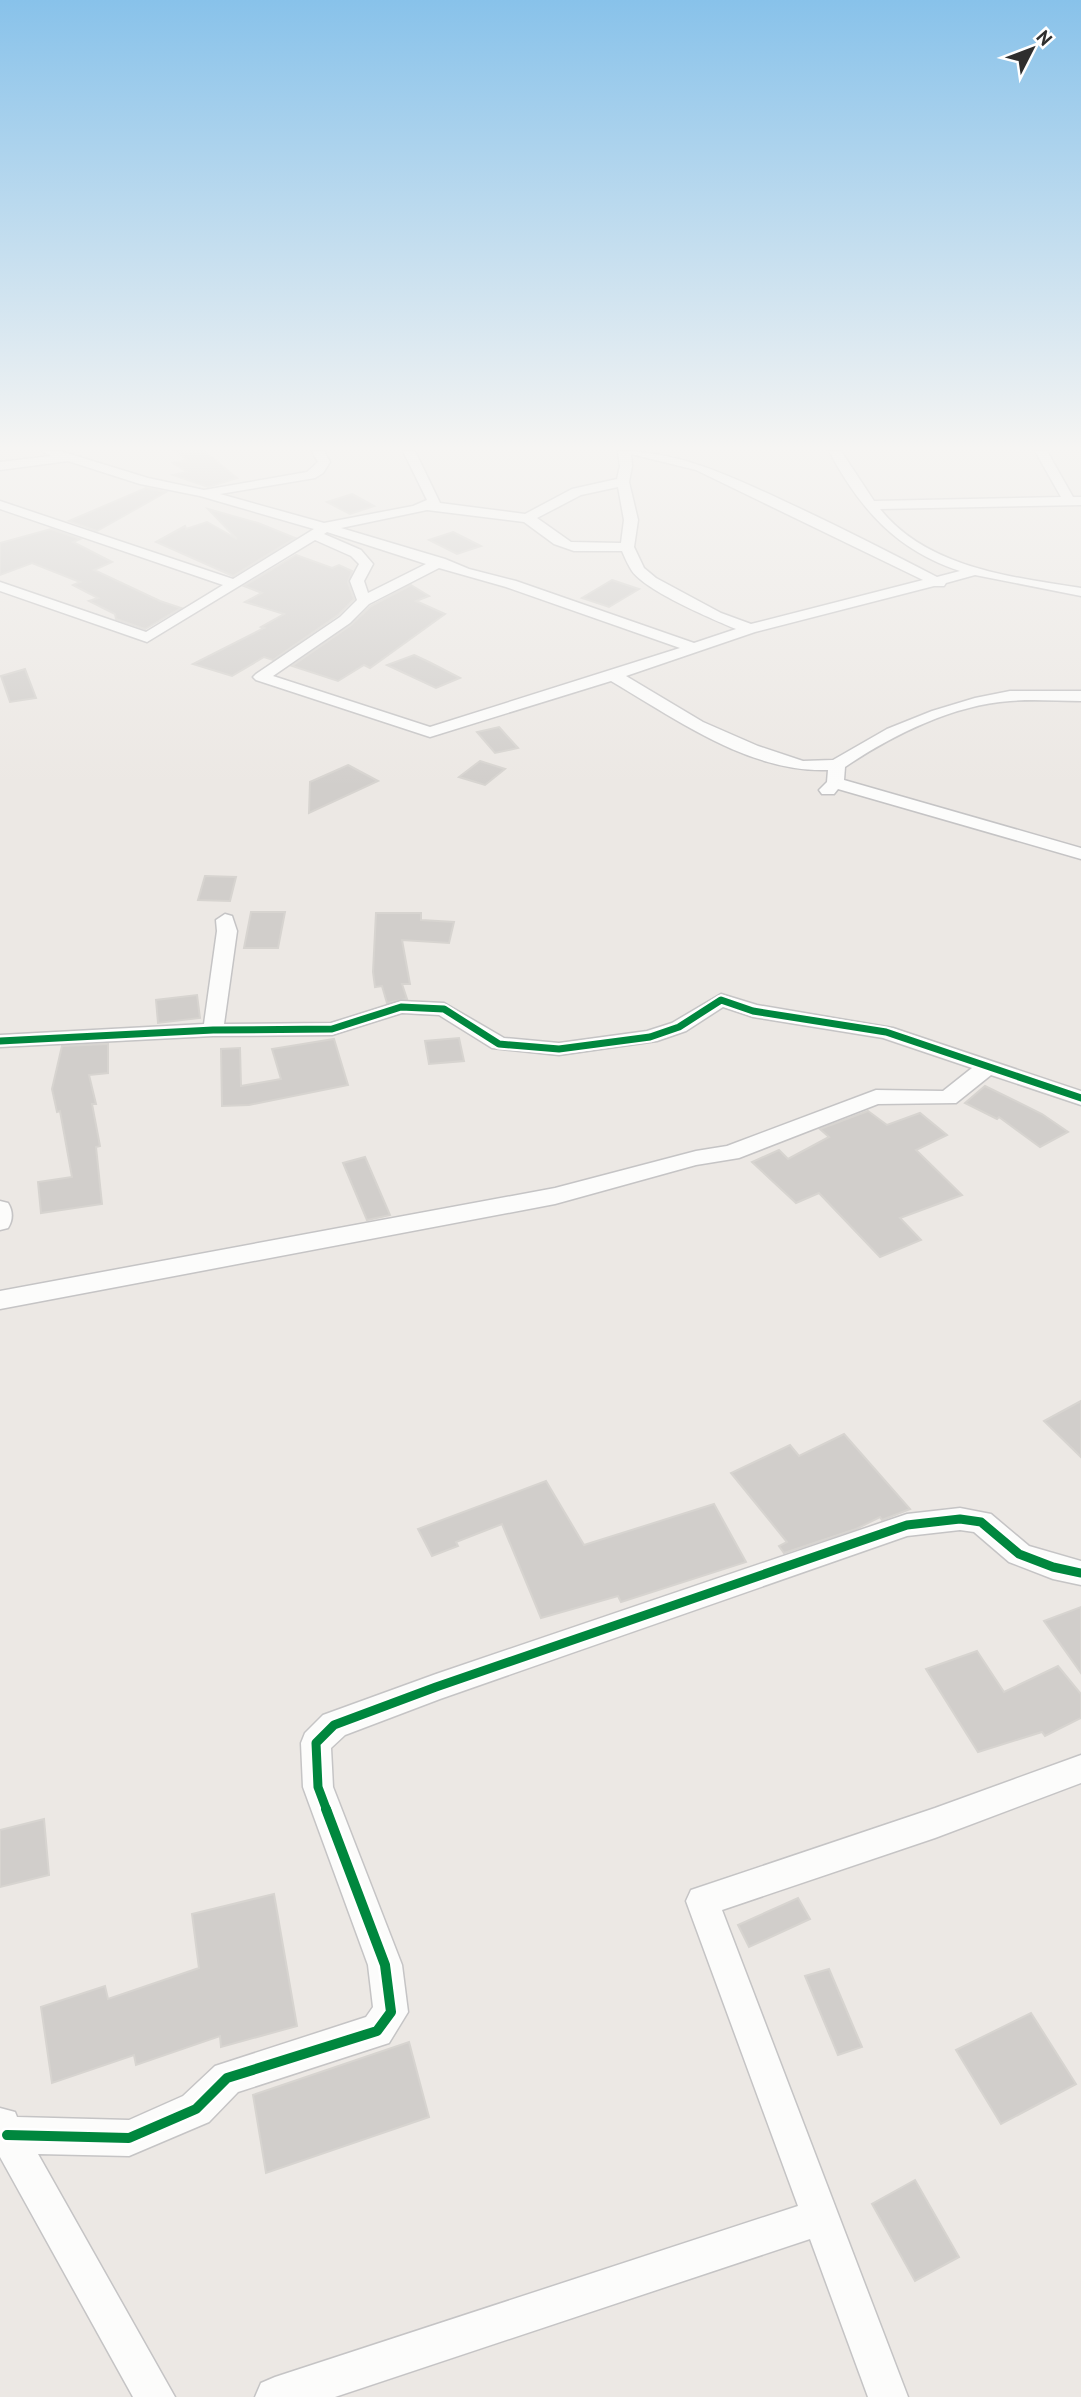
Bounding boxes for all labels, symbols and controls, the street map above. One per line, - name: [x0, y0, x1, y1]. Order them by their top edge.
- north arrow: [997, 14, 1067, 84]
- text: N: [1032, 25, 1058, 50]

